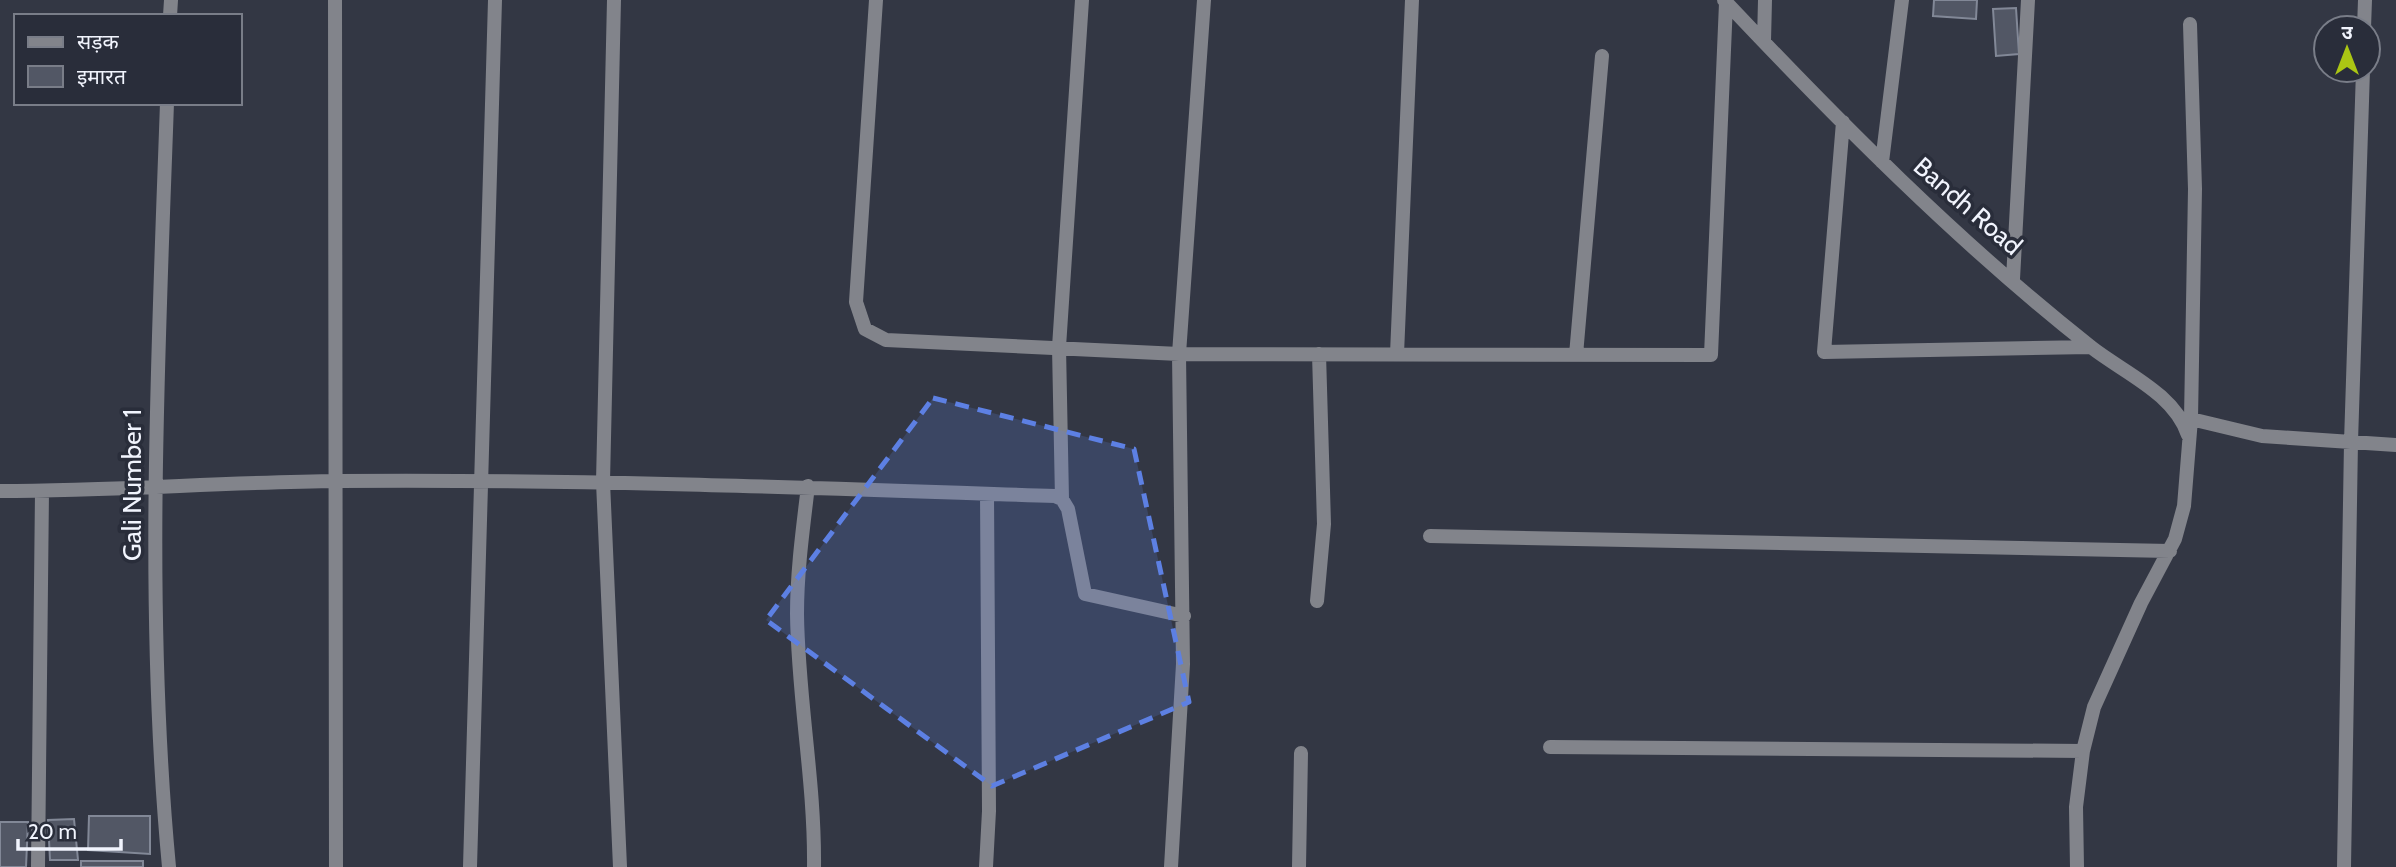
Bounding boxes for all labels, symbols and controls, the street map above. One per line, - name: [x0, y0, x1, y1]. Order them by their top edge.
- legend: [14, 14, 242, 105]
- north arrow: [2312, 14, 2382, 84]
- text: उ: [2341, 21, 2353, 44]
- text: सड़क: [77, 29, 119, 54]
- text: इमारत: [77, 64, 127, 89]
- street label: Bandh Road: [1907, 150, 2029, 262]
- street label: Gali Number 1: [116, 409, 148, 561]
- scale bar: [18, 808, 121, 852]
- text: 20 m: [28, 819, 77, 844]

